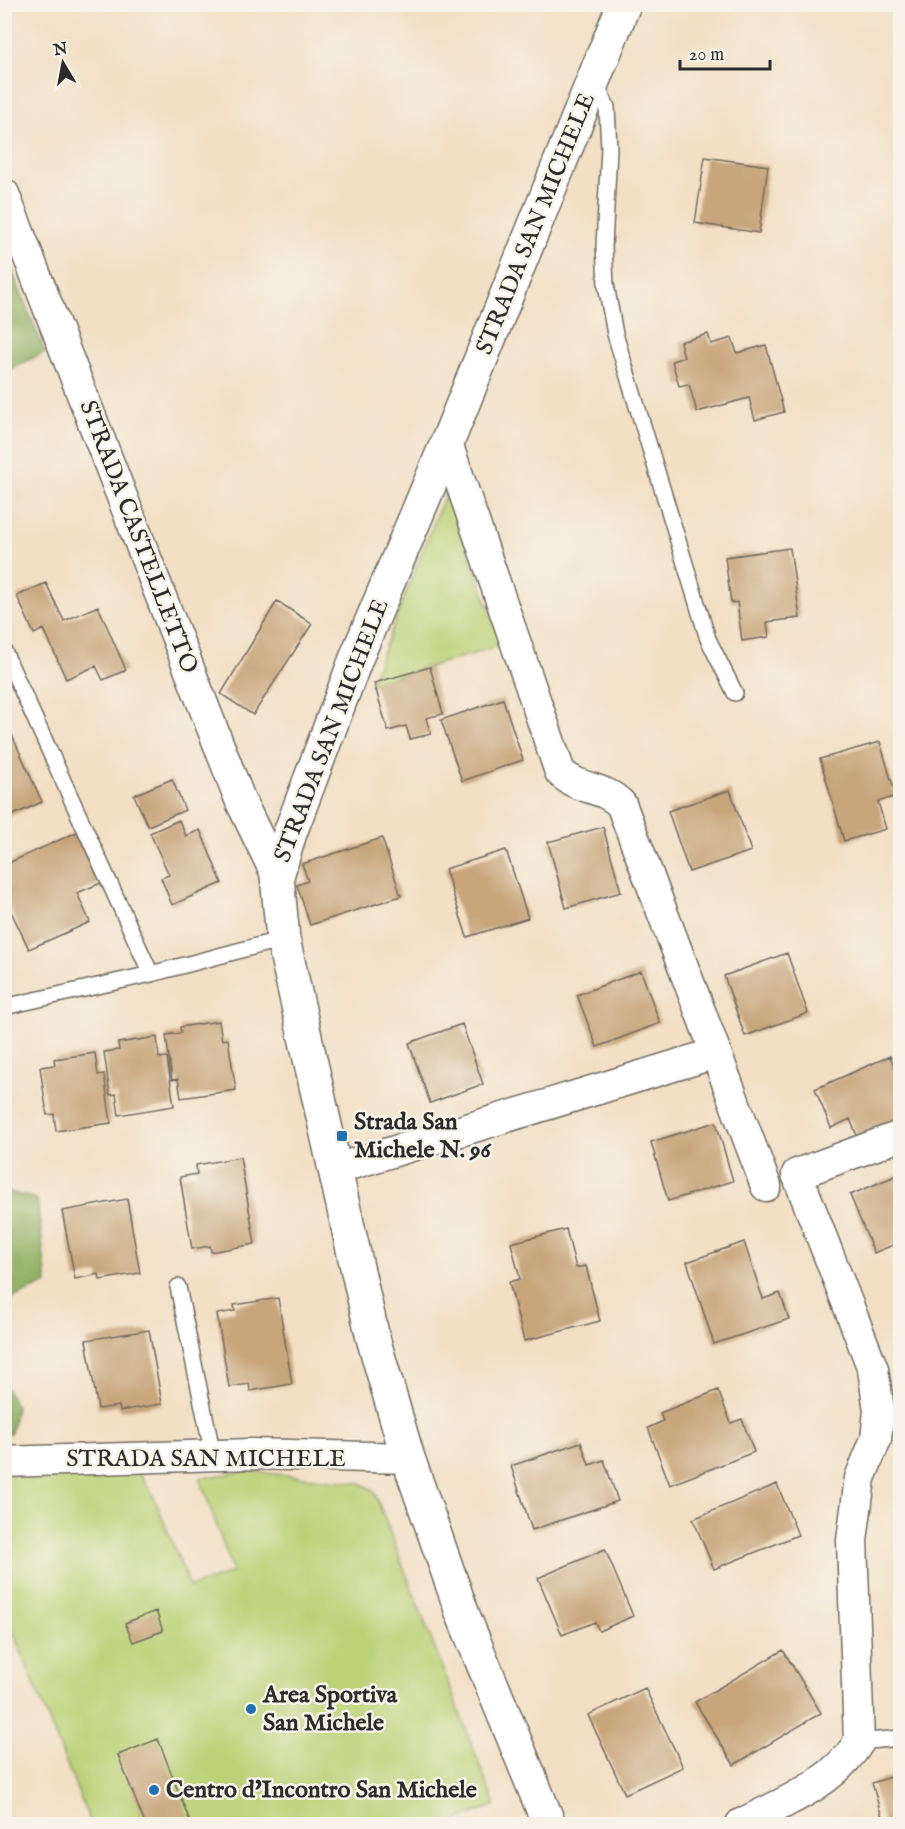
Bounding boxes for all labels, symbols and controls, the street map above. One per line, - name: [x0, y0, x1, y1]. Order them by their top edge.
- north arrow: [33, 33, 93, 93]
- scale bar: [680, 33, 770, 71]
- text: N: [51, 39, 69, 61]
- text: 20 m: [689, 44, 724, 67]
- street label: STRADA SAN MICHELE: [469, 89, 603, 359]
- street label: STRADA CASTELLETTO: [72, 396, 204, 678]
- street label: STRADA SAN MICHELE: [267, 595, 397, 867]
- place label: Strada San Michele N. 96: [354, 1107, 492, 1166]
- marker: Strada San Michele N. 96: [335, 1129, 349, 1143]
- street label: STRADA SAN MICHELE: [66, 1444, 346, 1475]
- place label: Area Sportiva San Michele: [262, 1680, 398, 1739]
- marker: Area Sportiva San Michele: [244, 1702, 258, 1716]
- place label: Centro d'Incontro San Michele: [166, 1775, 477, 1806]
- marker: Centro d'Incontro San Michele: [147, 1783, 161, 1797]

